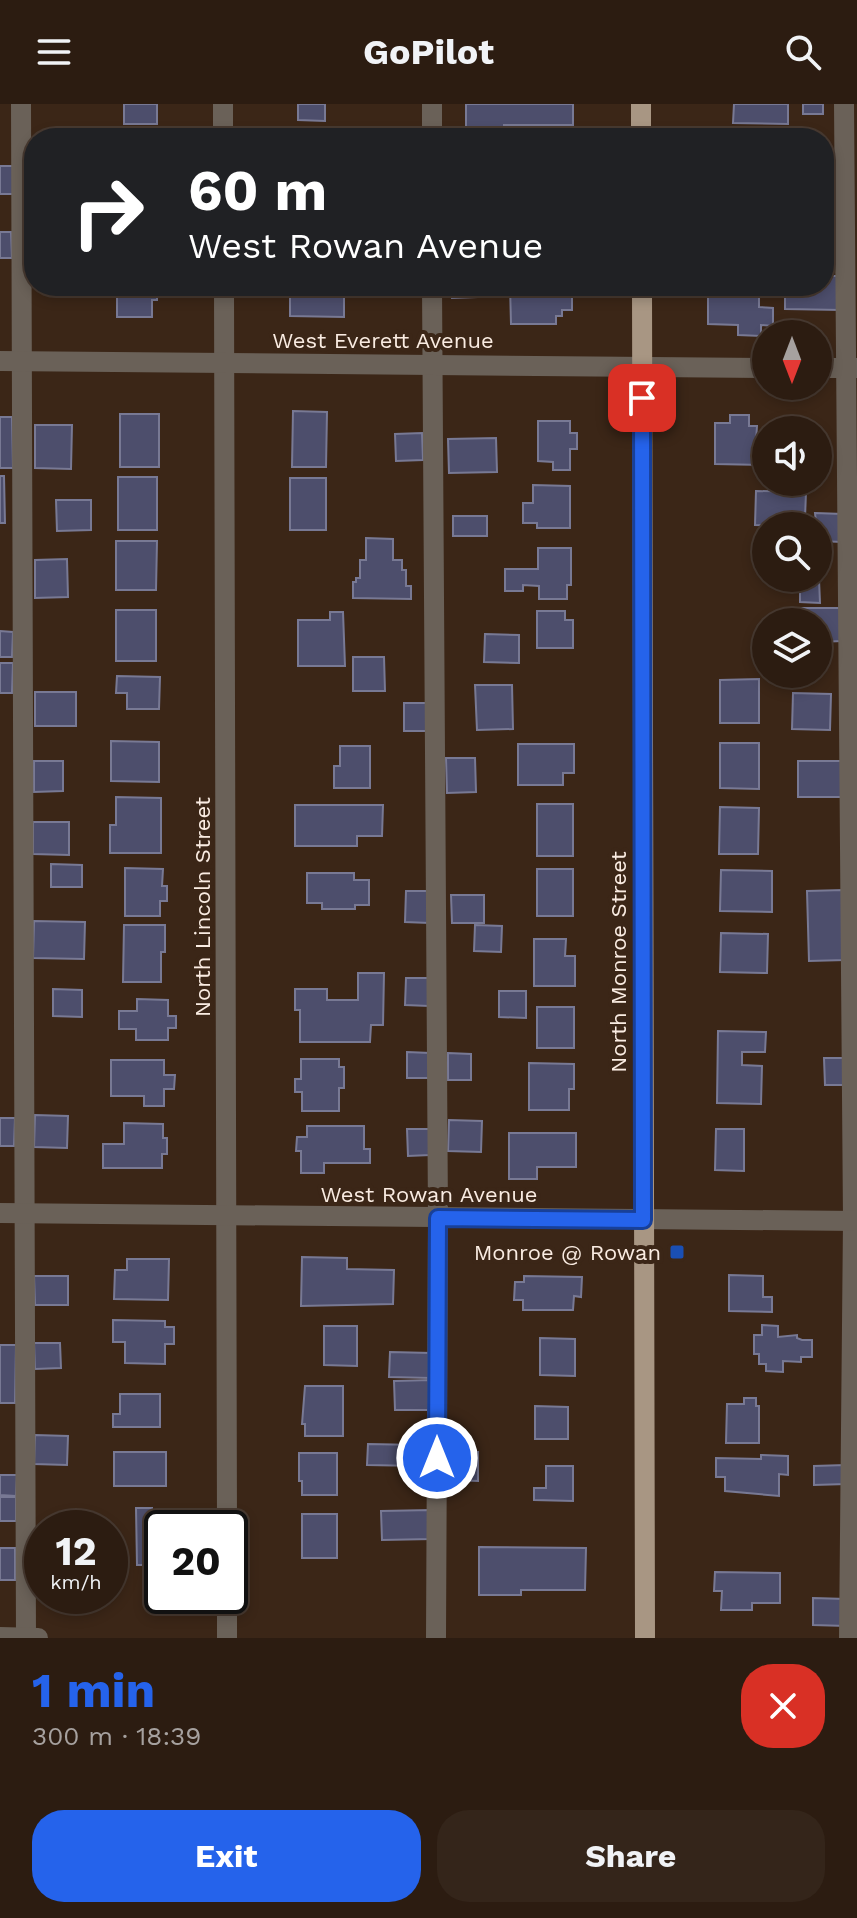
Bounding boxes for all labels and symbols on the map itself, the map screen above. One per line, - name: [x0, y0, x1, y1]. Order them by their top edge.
- north arrow: [752, 320, 832, 400]
- street label: West Everett Avenue: [272, 328, 494, 353]
- pin: [608, 364, 676, 432]
- street label: North Lincoln Street: [190, 797, 215, 1017]
- street label: North Monroe Street: [606, 851, 631, 1073]
- street label: West Rowan Avenue: [320, 1182, 538, 1207]
- place label: Monroe @ Rowan: [474, 1240, 661, 1265]
- marker: Monroe @ Rowan: [668, 1243, 686, 1261]
- position arrow: [395, 1416, 479, 1500]
- speed limit sign: 20: [144, 1510, 248, 1614]

